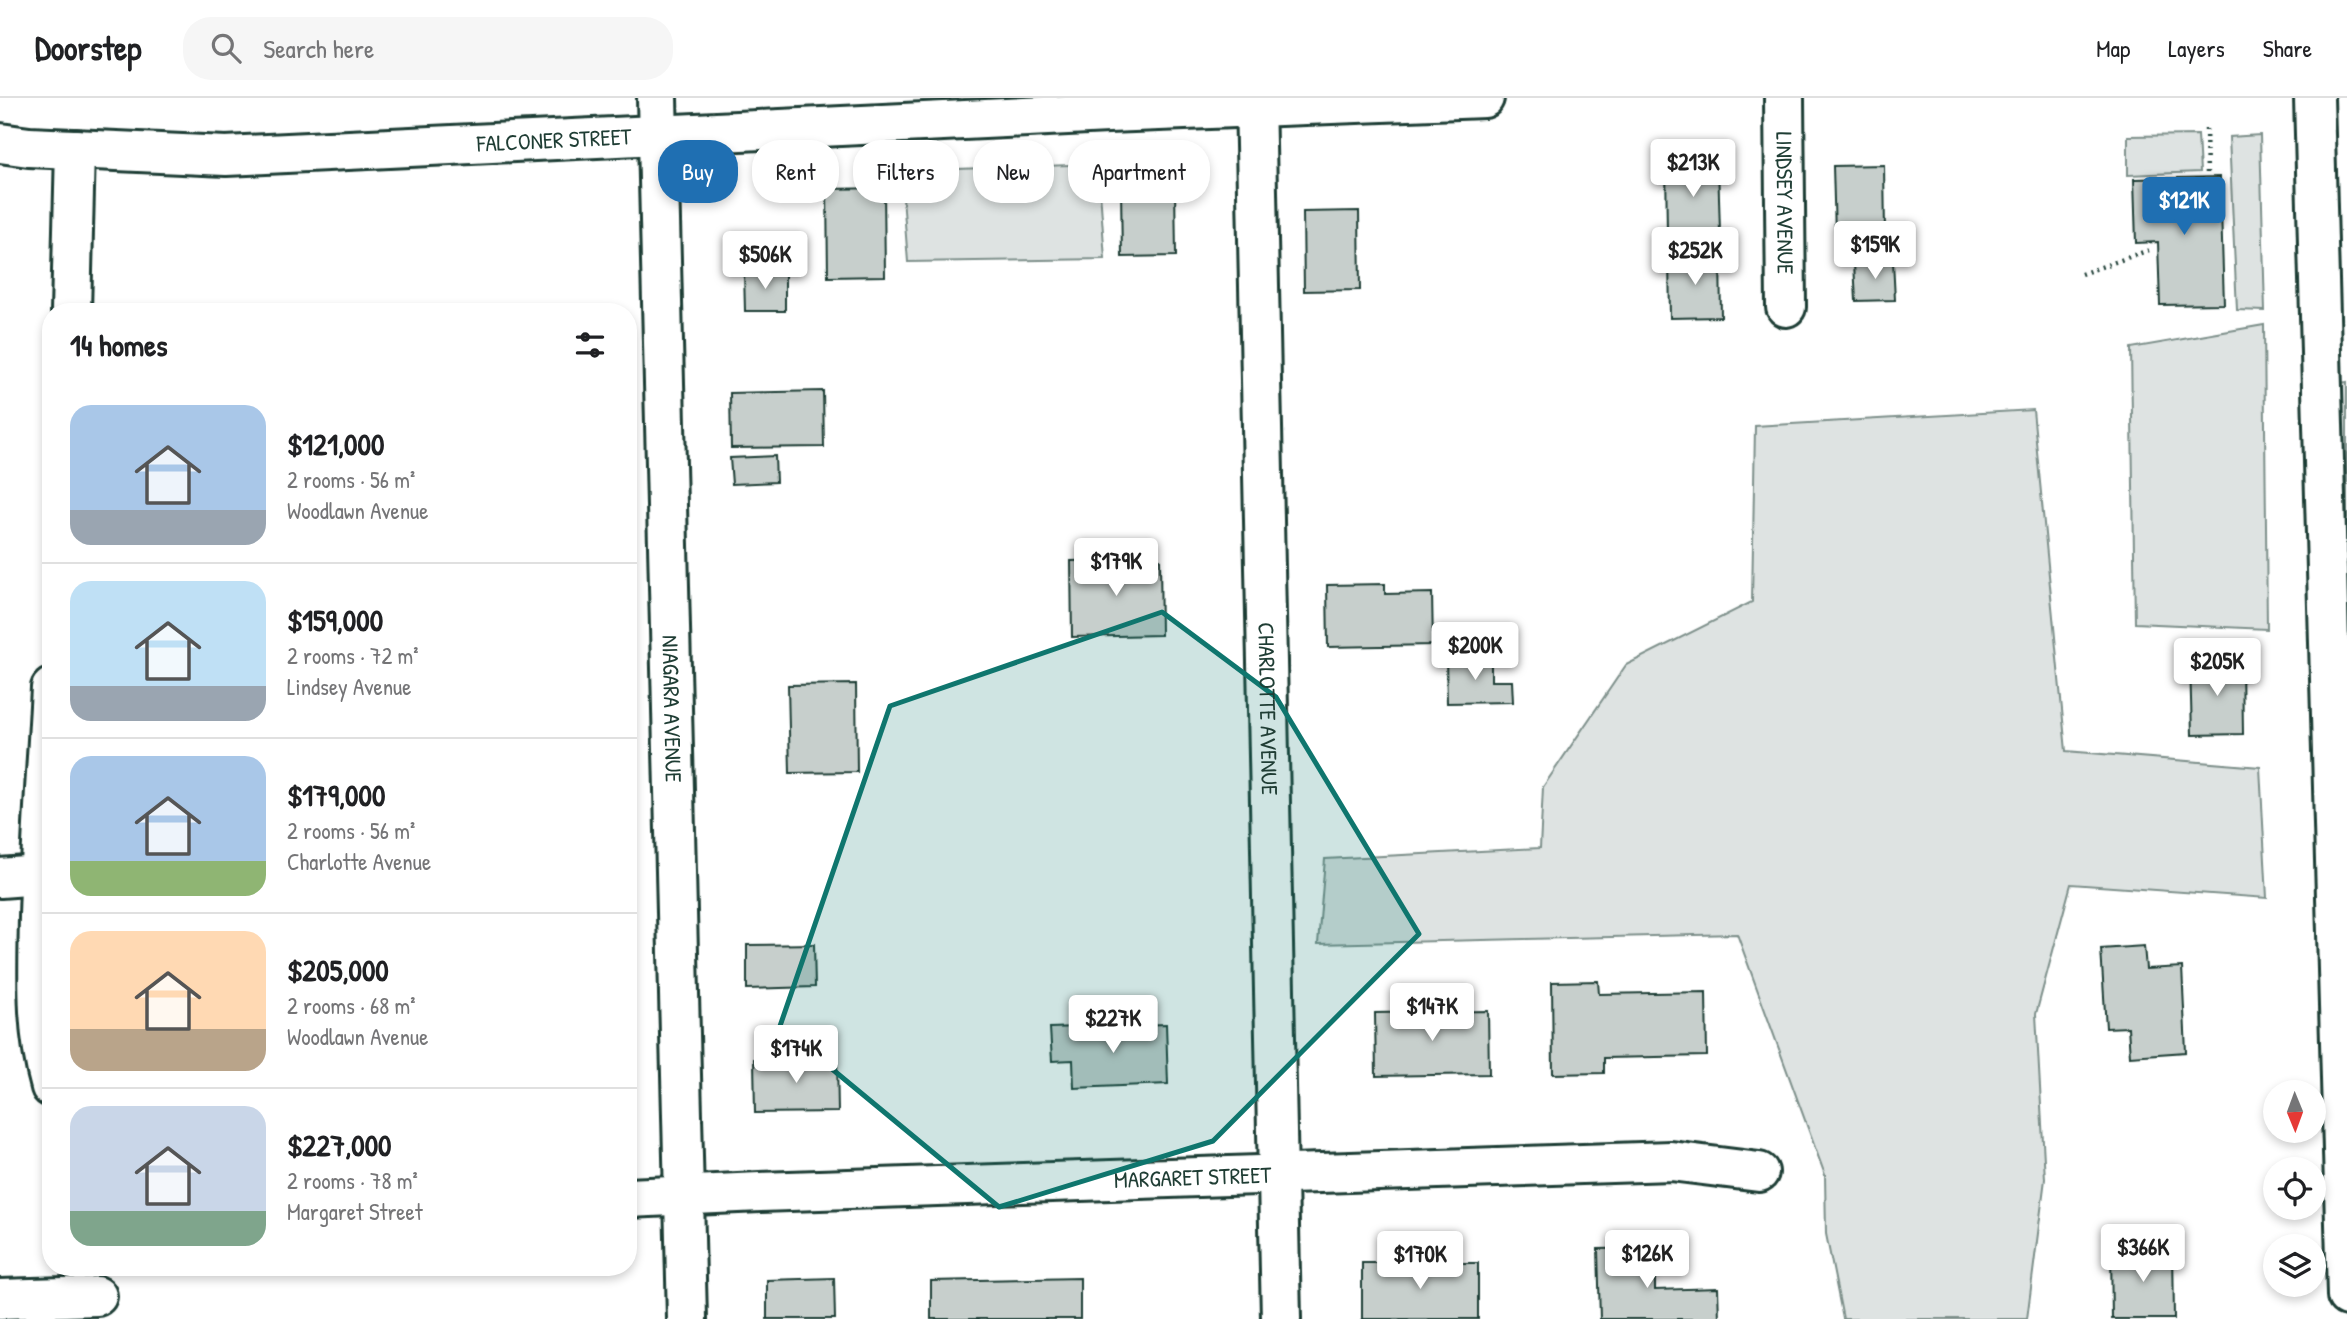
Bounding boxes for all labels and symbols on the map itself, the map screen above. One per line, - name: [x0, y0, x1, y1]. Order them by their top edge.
- street label: FALCONER STREET: [475, 120, 632, 159]
- street label: LINDSEY AVENUE: [1769, 131, 1802, 275]
- pin: $213K: [1644, 140, 1742, 199]
- pin: $121K: [2135, 178, 2233, 237]
- pin: $159K: [1826, 222, 1924, 281]
- pin: $252K: [1646, 228, 1744, 287]
- pin: $506K: [716, 232, 814, 291]
- pin: $179K: [1067, 538, 1165, 598]
- street label: CHARLOTTE AVENUE: [1251, 622, 1286, 796]
- pin: $200K: [1426, 622, 1524, 682]
- street label: NIAGARA AVENUE: [655, 635, 690, 783]
- pin: $205K: [2168, 638, 2266, 698]
- pin: $147K: [1383, 984, 1481, 1043]
- pin: $227K: [1064, 996, 1162, 1055]
- pin: $174K: [747, 1026, 845, 1085]
- north arrow: [2263, 1080, 2326, 1143]
- street label: MARGARET STREET: [1113, 1159, 1272, 1195]
- pin: $366K: [2094, 1224, 2192, 1284]
- pin: $126K: [1598, 1230, 1696, 1290]
- pin: $170K: [1371, 1232, 1469, 1291]

